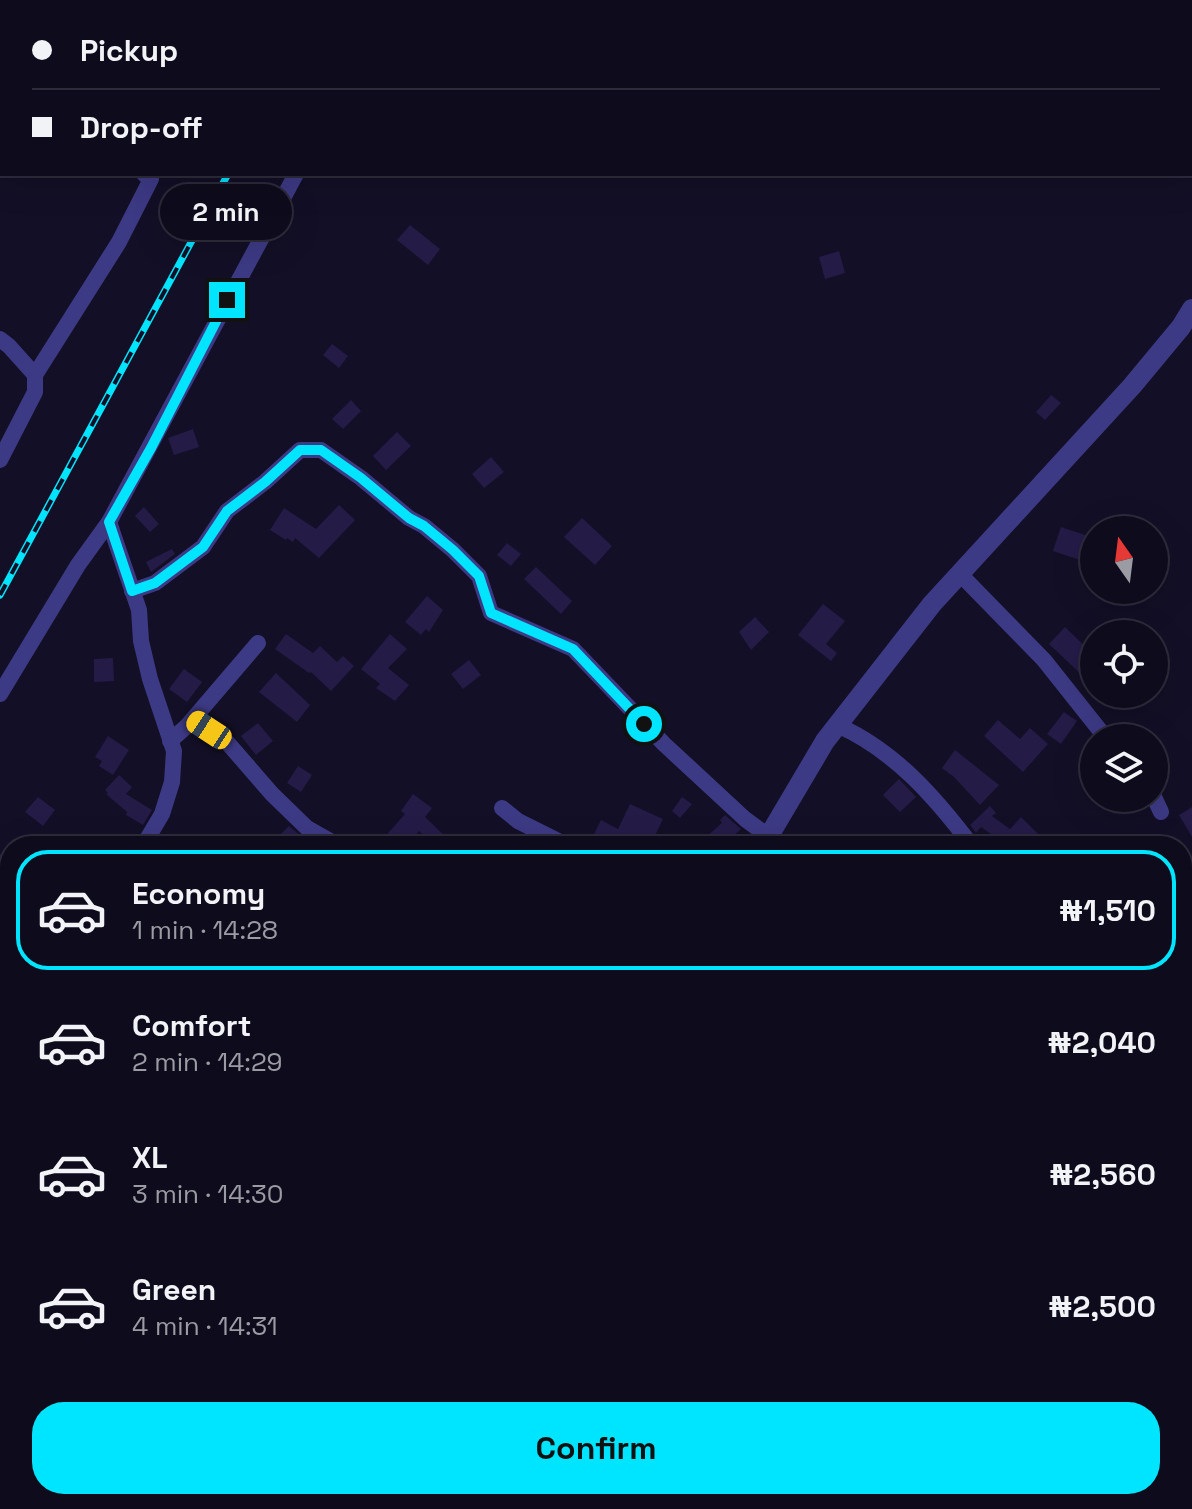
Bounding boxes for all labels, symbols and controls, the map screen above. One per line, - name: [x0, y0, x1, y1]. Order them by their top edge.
- text: Pickup: [80, 31, 178, 70]
- text: Drop-off: [80, 108, 203, 147]
- callout: 2 min: [161, 184, 293, 240]
- text: 2 min: [192, 195, 260, 229]
- route end: [209, 282, 245, 318]
- north arrow: [1080, 516, 1168, 604]
- map controls: [1080, 516, 1168, 812]
- button: locate: [1080, 620, 1168, 708]
- route start: [626, 706, 662, 742]
- car: [182, 707, 236, 753]
- button: layers: [1080, 724, 1168, 812]
- icon: car: [36, 874, 108, 946]
- text: Economy: [132, 874, 265, 913]
- text: ₦1,510: [1059, 891, 1156, 930]
- text: 1 min · 14:28: [132, 913, 278, 947]
- icon: car: [36, 1006, 108, 1078]
- text: Comfort: [132, 1006, 251, 1045]
- text: ₦2,040: [1048, 1023, 1156, 1062]
- text: 2 min · 14:29: [132, 1045, 282, 1079]
- icon: car: [36, 1138, 108, 1210]
- text: XL: [132, 1138, 168, 1177]
- text: ₦2,560: [1049, 1155, 1156, 1194]
- text: 3 min · 14:30: [132, 1177, 283, 1211]
- icon: car: [36, 1270, 108, 1342]
- text: Green: [132, 1270, 216, 1309]
- text: ₦2,500: [1048, 1287, 1156, 1326]
- text: 4 min · 14:31: [132, 1309, 278, 1343]
- button: Confirm: [32, 1402, 1160, 1494]

